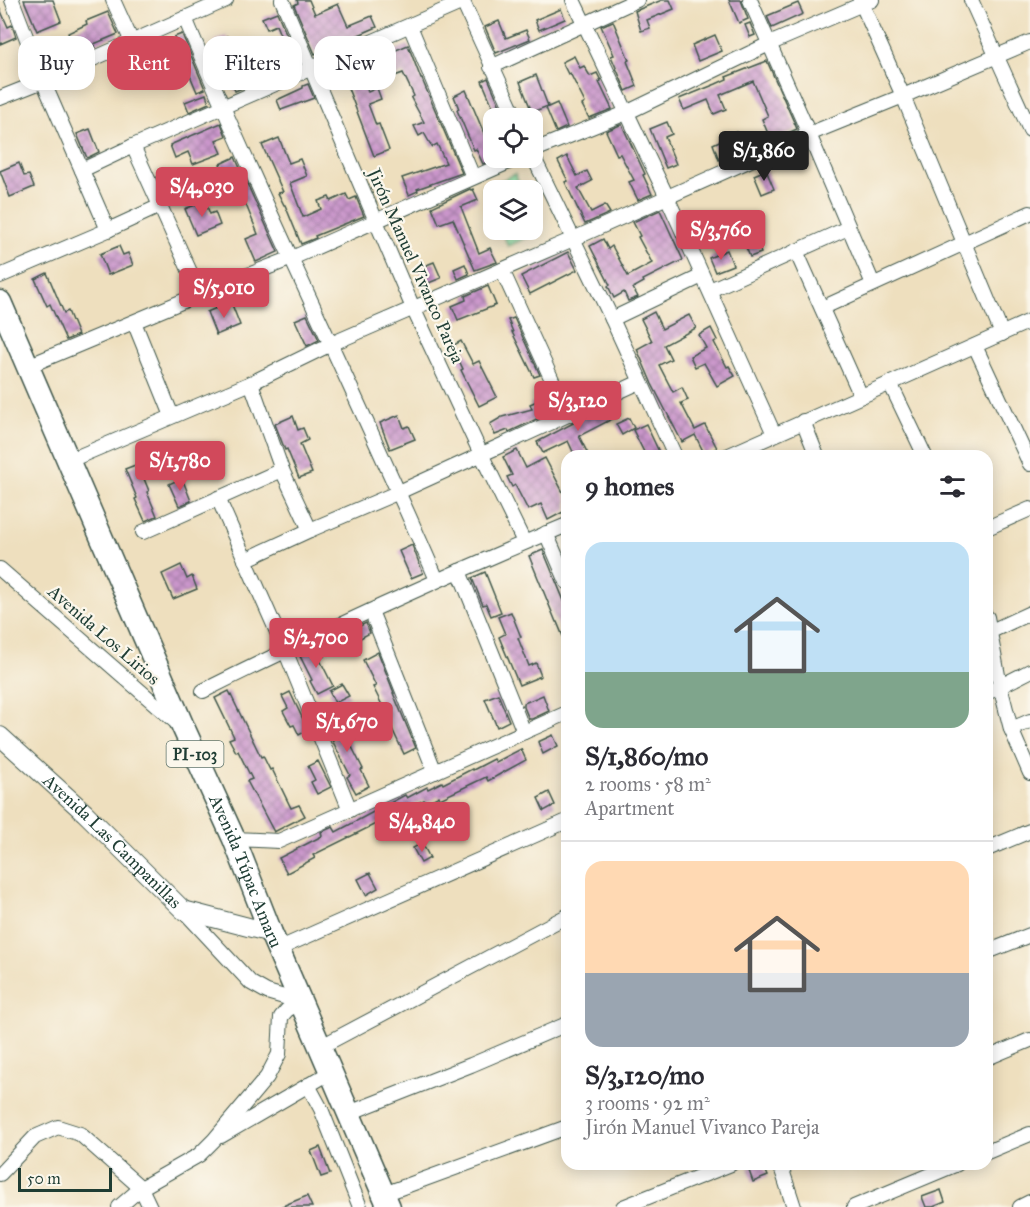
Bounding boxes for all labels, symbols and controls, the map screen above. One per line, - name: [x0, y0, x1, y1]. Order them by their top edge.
- chip: Buy: [18, 36, 95, 90]
- chip: Rent: [107, 36, 191, 90]
- chip: Filters: [203, 36, 302, 90]
- chip: New: [314, 36, 396, 90]
- map controls: [483, 108, 543, 240]
- button: locate: [483, 108, 543, 168]
- pin: S/1,860: [709, 131, 819, 182]
- text: S/1,860: [733, 138, 795, 162]
- street label: Jirón Manuel Vivanco Pareja: [361, 163, 469, 368]
- pin: S/4,030: [147, 167, 257, 218]
- text: S/4,030: [170, 174, 234, 198]
- button: layers: [483, 180, 543, 240]
- pin: S/3,760: [666, 210, 776, 261]
- text: S/3,760: [690, 217, 752, 241]
- pin: S/5,010: [169, 268, 279, 319]
- text: S/5,010: [193, 275, 255, 299]
- pin: S/3,120: [523, 381, 633, 432]
- text: S/3,120: [548, 388, 608, 412]
- pin: S/1,780: [125, 441, 235, 492]
- text: S/1,780: [149, 448, 211, 472]
- text: 9 homes: [585, 470, 674, 502]
- icon: filters: [936, 470, 969, 503]
- street label: Avenida Los Lirios: [43, 580, 164, 690]
- icon: home: [723, 581, 831, 689]
- pin: S/2,700: [261, 618, 371, 669]
- text: S/2,700: [283, 625, 349, 649]
- pin: S/1,670: [292, 702, 402, 753]
- text: S/1,670: [316, 709, 378, 733]
- text: S/1,860/mo: [585, 740, 708, 772]
- road number: PI-103: [166, 741, 224, 767]
- street label: Avenida Las Campanillas: [38, 769, 186, 913]
- text: 2 rooms · 58 m²: [585, 772, 711, 796]
- street label: Avenida Túpac Amaru: [204, 790, 287, 951]
- text: Apartment: [585, 796, 674, 820]
- pin: S/4,840: [367, 802, 477, 853]
- text: S/4,840: [389, 809, 455, 833]
- icon: home: [723, 900, 831, 1008]
- text: S/3,120/mo: [585, 1059, 704, 1091]
- text: 3 rooms · 92 m²: [585, 1091, 710, 1115]
- text: Jirón Manuel Vivanco Pareja: [585, 1115, 819, 1139]
- scale bar: [18, 1165, 112, 1192]
- text: 50 m: [27, 1169, 61, 1188]

